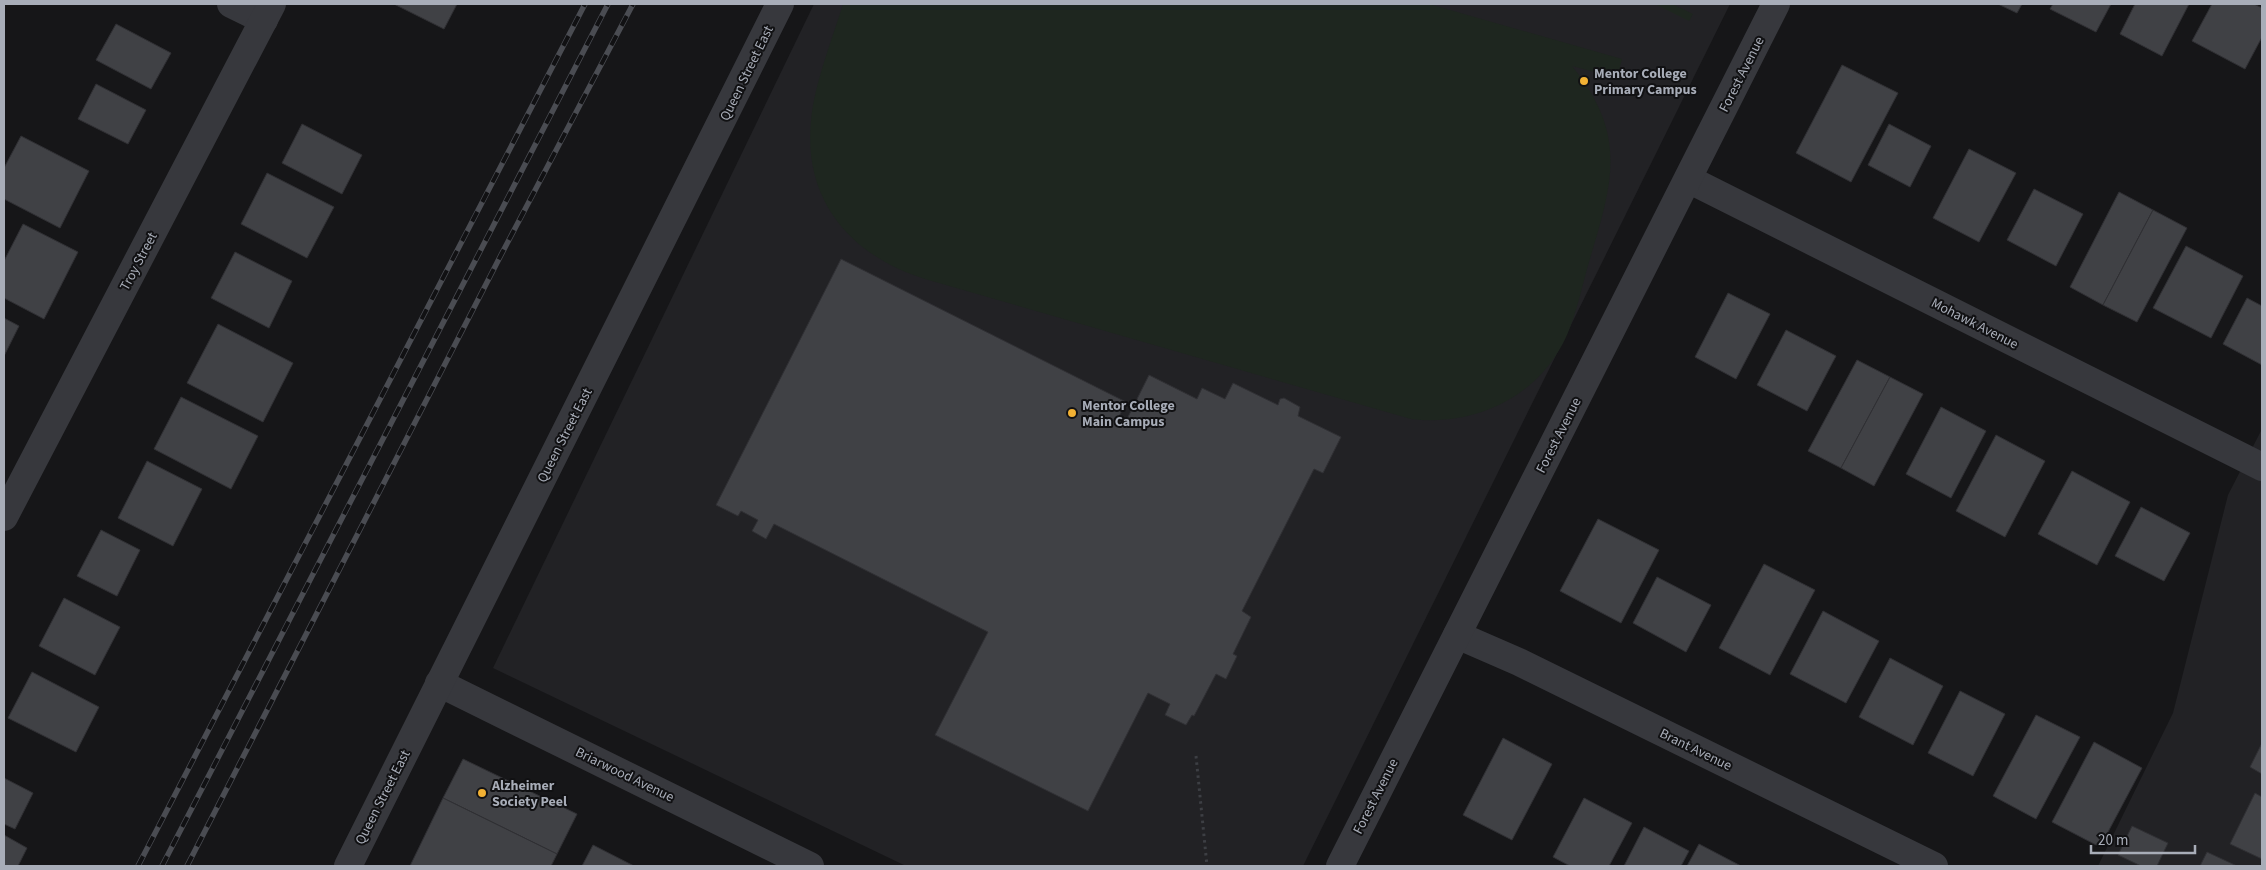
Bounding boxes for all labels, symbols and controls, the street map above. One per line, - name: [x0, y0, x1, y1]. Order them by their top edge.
- street label: Queen Street East: [715, 22, 779, 125]
- street label: Forest Avenue: [1714, 33, 1769, 116]
- place label: Mentor College Primary Campus: [1594, 64, 1697, 100]
- marker: Mentor College Primary Campus: [1578, 75, 1590, 87]
- street label: Troy Street: [115, 228, 163, 294]
- street label: Mohawk Avenue: [1928, 293, 2022, 354]
- street label: Queen Street East: [532, 384, 598, 486]
- street label: Forest Avenue: [1531, 394, 1586, 477]
- place label: Mentor College Main Campus: [1082, 396, 1175, 432]
- marker: Mentor College Main Campus: [1066, 407, 1078, 419]
- street label: Brant Avenue: [1656, 724, 1735, 776]
- street label: Briarwood Avenue: [572, 742, 677, 807]
- street label: Queen Street East: [350, 746, 416, 848]
- street label: Forest Avenue: [1348, 755, 1403, 838]
- place label: Alzheimer Society Peel: [491, 776, 567, 812]
- marker: Alzheimer Society Peel: [476, 787, 488, 799]
- scale bar: [2091, 822, 2195, 854]
- text: 20 m: [2098, 830, 2128, 851]

